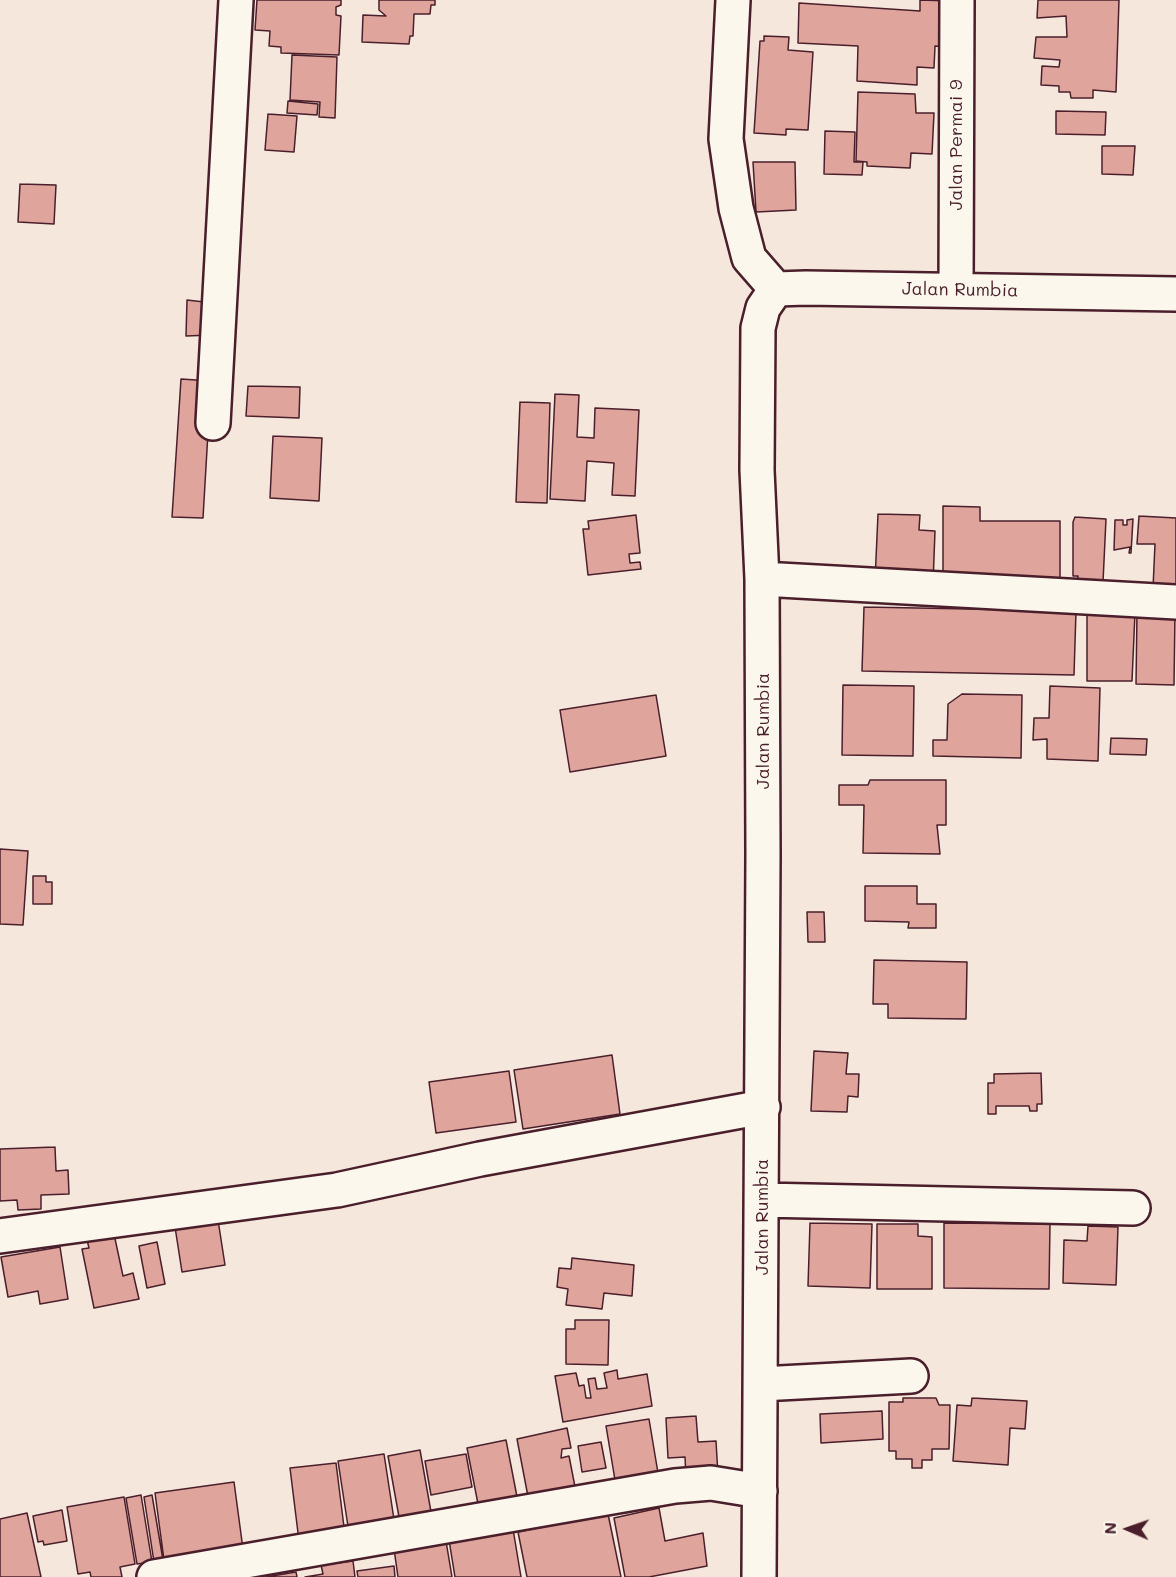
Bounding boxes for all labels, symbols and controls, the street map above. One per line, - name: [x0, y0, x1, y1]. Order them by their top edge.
- street label: Jalan Permai 9: [945, 79, 967, 211]
- street label: Jalan Rumbia: [902, 278, 1018, 302]
- street label: Jalan Rumbia: [752, 673, 774, 789]
- street label: Jalan Rumbia: [751, 1159, 773, 1275]
- north arrow: [1098, 1499, 1158, 1559]
- text: N: [1099, 1522, 1120, 1535]

